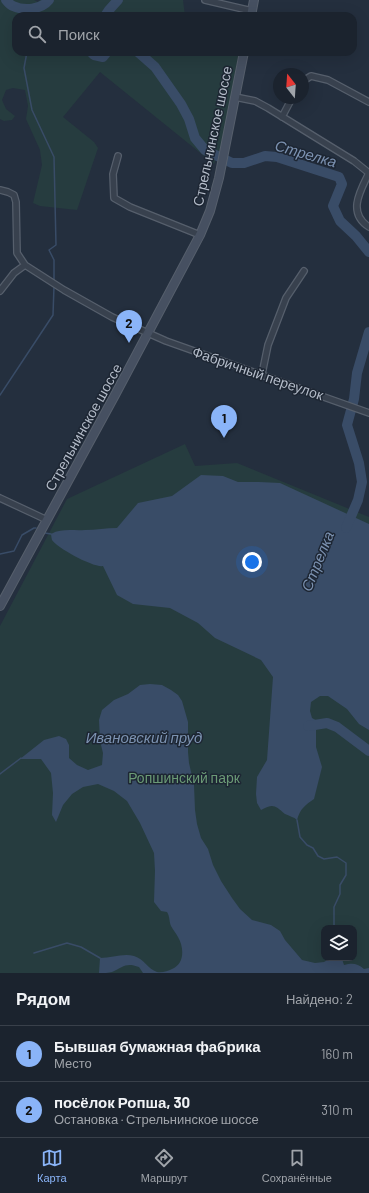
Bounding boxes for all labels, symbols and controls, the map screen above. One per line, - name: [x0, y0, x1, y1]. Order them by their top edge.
- search box: [12, 12, 357, 56]
- icon: search: [26, 23, 48, 45]
- text: Поиск: [58, 25, 100, 43]
- street label: Стрельнинское шоссе: [189, 64, 235, 208]
- north arrow: [273, 68, 309, 104]
- water label: Стрелка: [273, 136, 339, 170]
- pin: 2: [116, 310, 142, 343]
- street label: Фабричный переулок: [190, 343, 327, 404]
- street label: Стрельнинское шоссе: [41, 360, 125, 494]
- pin: 1: [211, 405, 237, 438]
- water label: Стрелка: [297, 528, 337, 594]
- your location: [242, 552, 262, 572]
- water label: Ивановский пруд: [86, 728, 202, 746]
- park label: Ропшинский парк: [128, 769, 241, 786]
- map controls: [321, 925, 357, 961]
- button: layers: [321, 925, 357, 961]
- text: Рядом: [16, 988, 71, 1008]
- text: Найдено: 2: [286, 991, 353, 1007]
- text: Бывшая бумажная фабрика: [54, 1037, 261, 1055]
- text: 1: [27, 1046, 31, 1062]
- text: 160 m: [321, 1046, 353, 1062]
- text: Место: [54, 1055, 92, 1071]
- text: посёлок Ропша, 30: [54, 1093, 190, 1111]
- text: 2: [25, 1102, 33, 1118]
- text: 310 m: [321, 1102, 353, 1118]
- text: Остановка · Стрельнинское шоссе: [54, 1111, 259, 1127]
- tab: Карта: [37, 1147, 67, 1184]
- tab: Маршрут: [141, 1147, 188, 1184]
- tab: Сохранённые: [262, 1147, 332, 1184]

